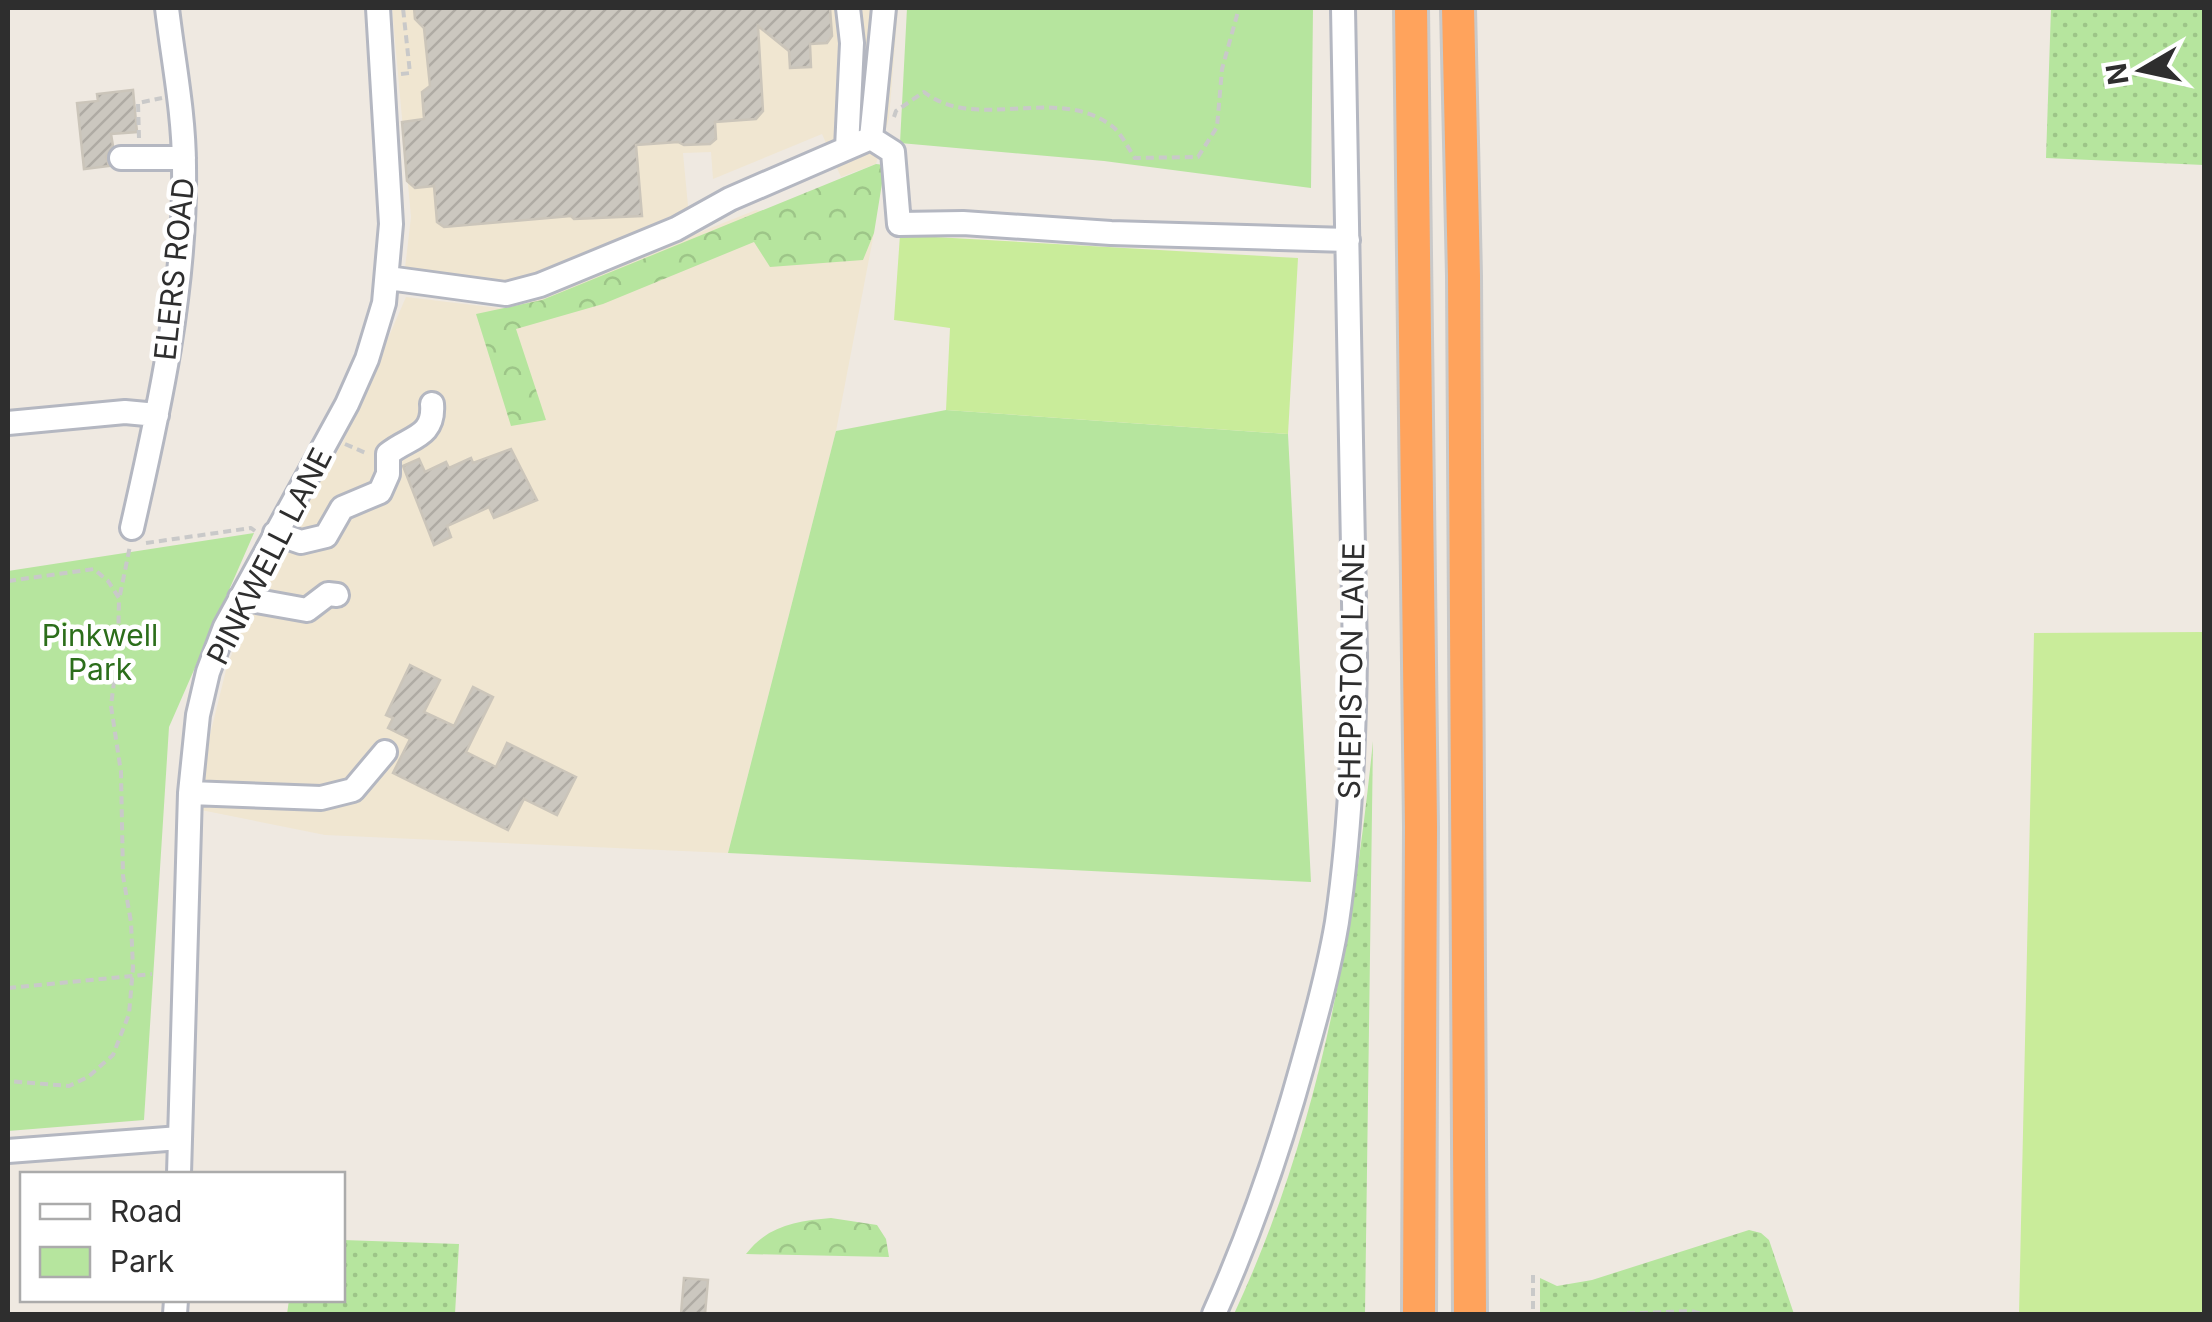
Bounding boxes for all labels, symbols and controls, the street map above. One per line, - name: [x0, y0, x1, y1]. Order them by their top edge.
- north arrow: [2092, 20, 2192, 120]
- text: N: [2099, 61, 2136, 87]
- street label: ELERS ROAD: [147, 176, 201, 362]
- street label: PINKWELL LANE: [199, 442, 339, 670]
- street label: SHEPISTON LANE: [1331, 542, 1371, 800]
- park label: Pinkwell Park: [42, 617, 158, 687]
- legend: [20, 1172, 345, 1302]
- text: Road: [110, 1193, 182, 1229]
- text: Park: [110, 1243, 175, 1279]

